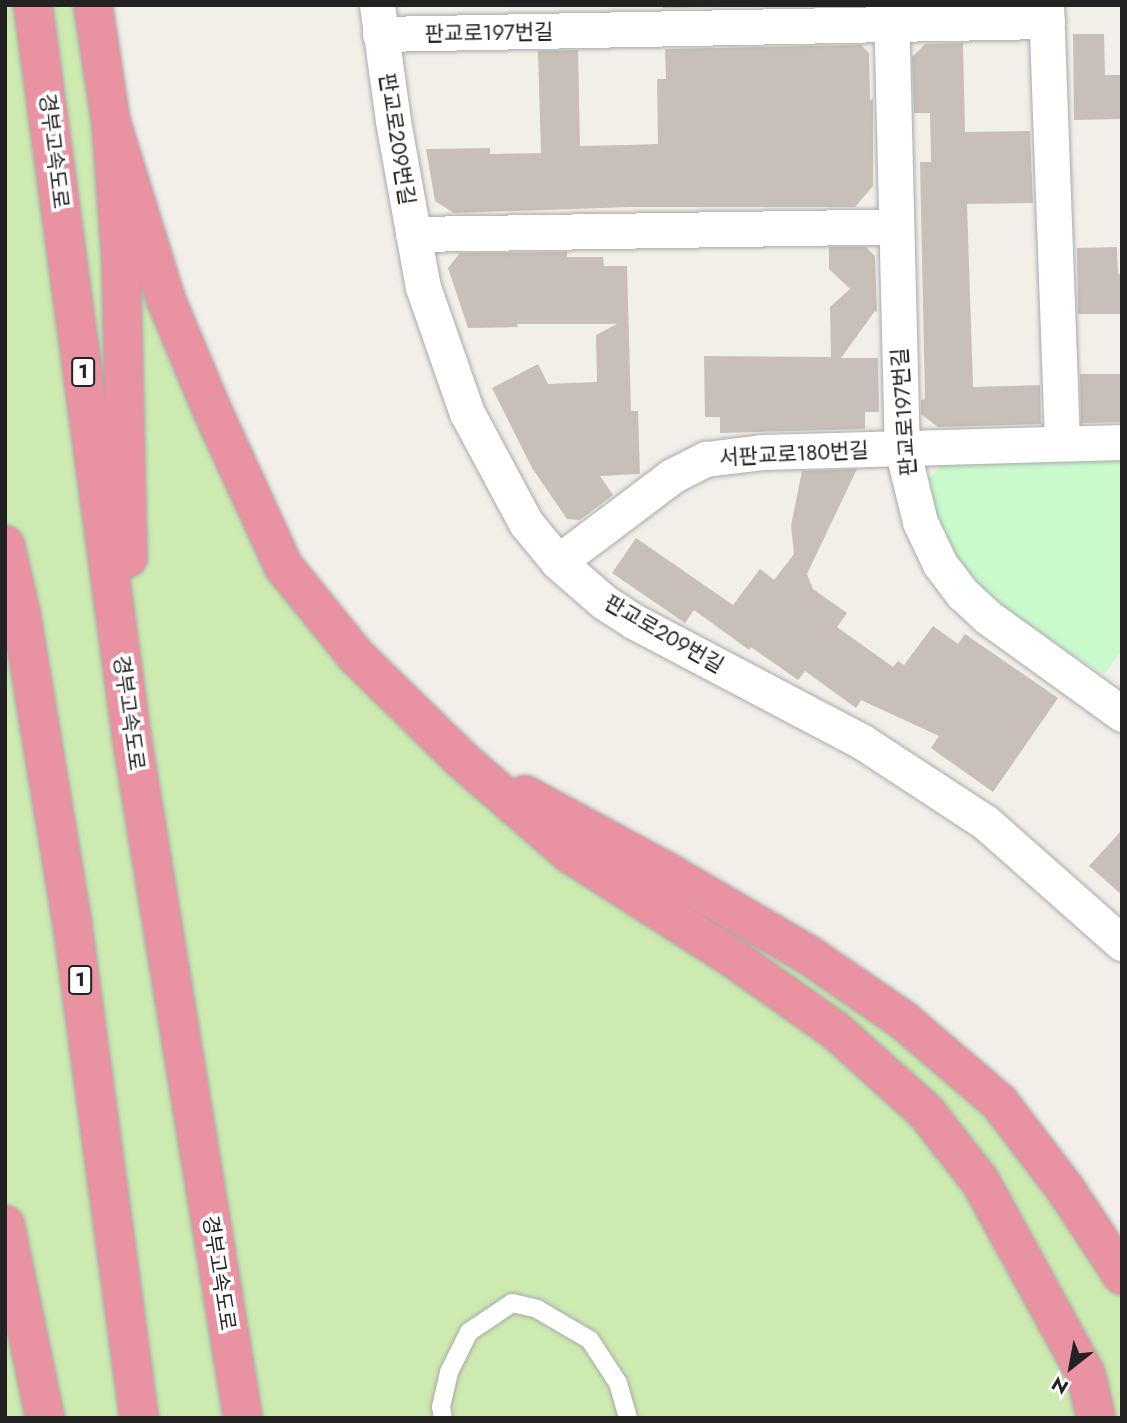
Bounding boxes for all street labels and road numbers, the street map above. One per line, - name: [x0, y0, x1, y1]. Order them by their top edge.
- street label: 판교로197번길: [425, 19, 553, 47]
- street label: 판교로209번길: [374, 71, 420, 207]
- street label: 경부고속도로: [34, 92, 74, 210]
- street label: 판교로197번길: [887, 347, 921, 477]
- road number: 1: [71, 356, 95, 388]
- street label: 서판교로180번길: [719, 438, 869, 470]
- street label: 판교로209번길: [600, 590, 728, 678]
- street label: 경부고속도로: [108, 654, 150, 772]
- road number: 1: [68, 964, 92, 996]
- street label: 경부고속도로: [197, 1214, 241, 1332]

